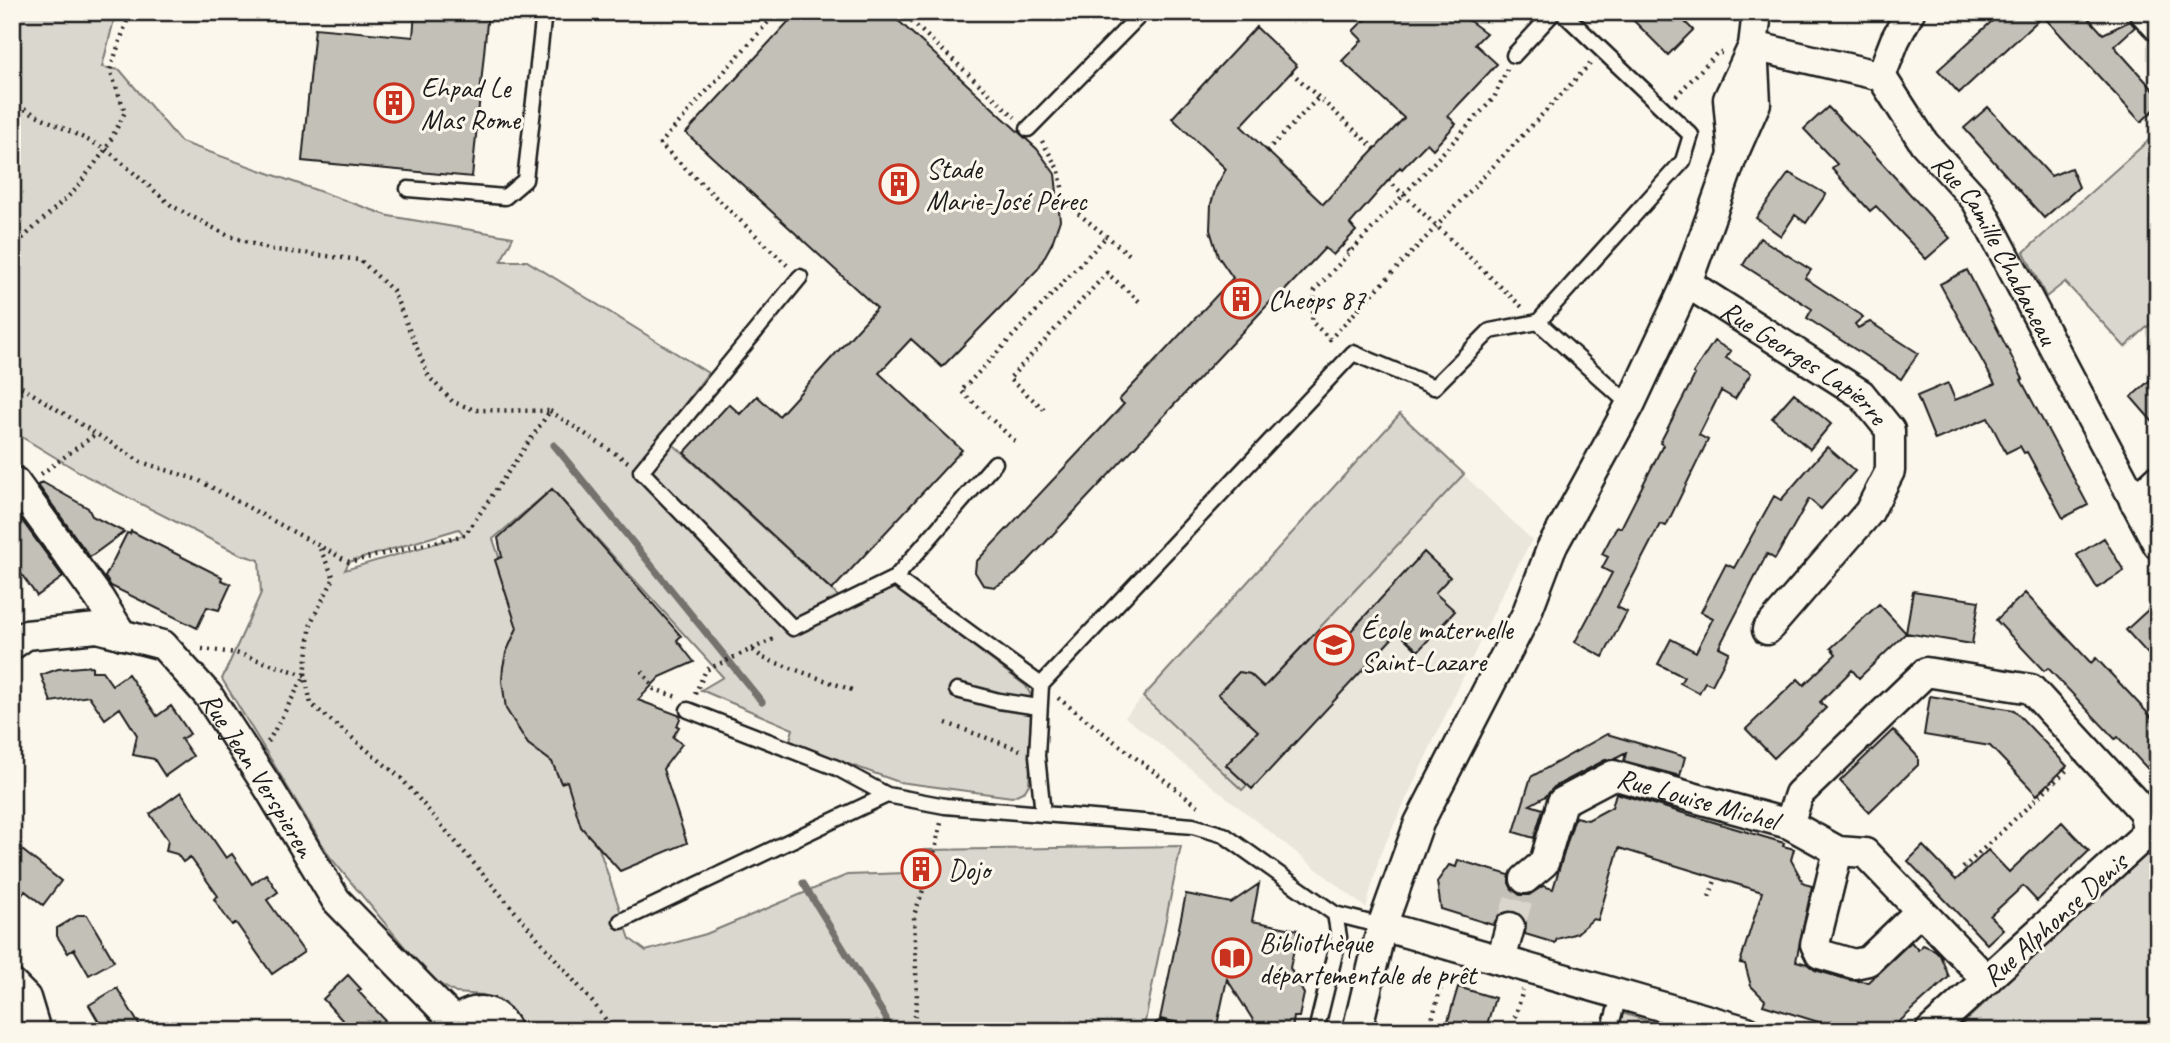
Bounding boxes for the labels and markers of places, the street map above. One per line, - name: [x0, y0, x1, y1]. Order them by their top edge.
- place label: Ehpad Le Mas Rome: [421, 70, 522, 137]
- building icon: Ehpad Le Mas Rome: [373, 82, 415, 124]
- place label: Stade Marie-José Pérec: [926, 151, 1088, 218]
- building icon: Stade Marie-José Pérec: [878, 163, 920, 205]
- building icon: Cheops 87: [1220, 278, 1262, 320]
- place label: Cheops 87: [1268, 282, 1367, 317]
- place label: École maternelle Saint-Lazare: [1361, 612, 1515, 679]
- school or university icon: École maternelle Saint-Lazare: [1313, 624, 1355, 666]
- building icon: Dojo: [900, 848, 942, 890]
- place label: Dojo: [948, 852, 993, 887]
- place label: Bibliothèque départementale de prêt: [1259, 925, 1479, 992]
- library icon: Bibliothèque départementale de prêt: [1211, 937, 1253, 979]

